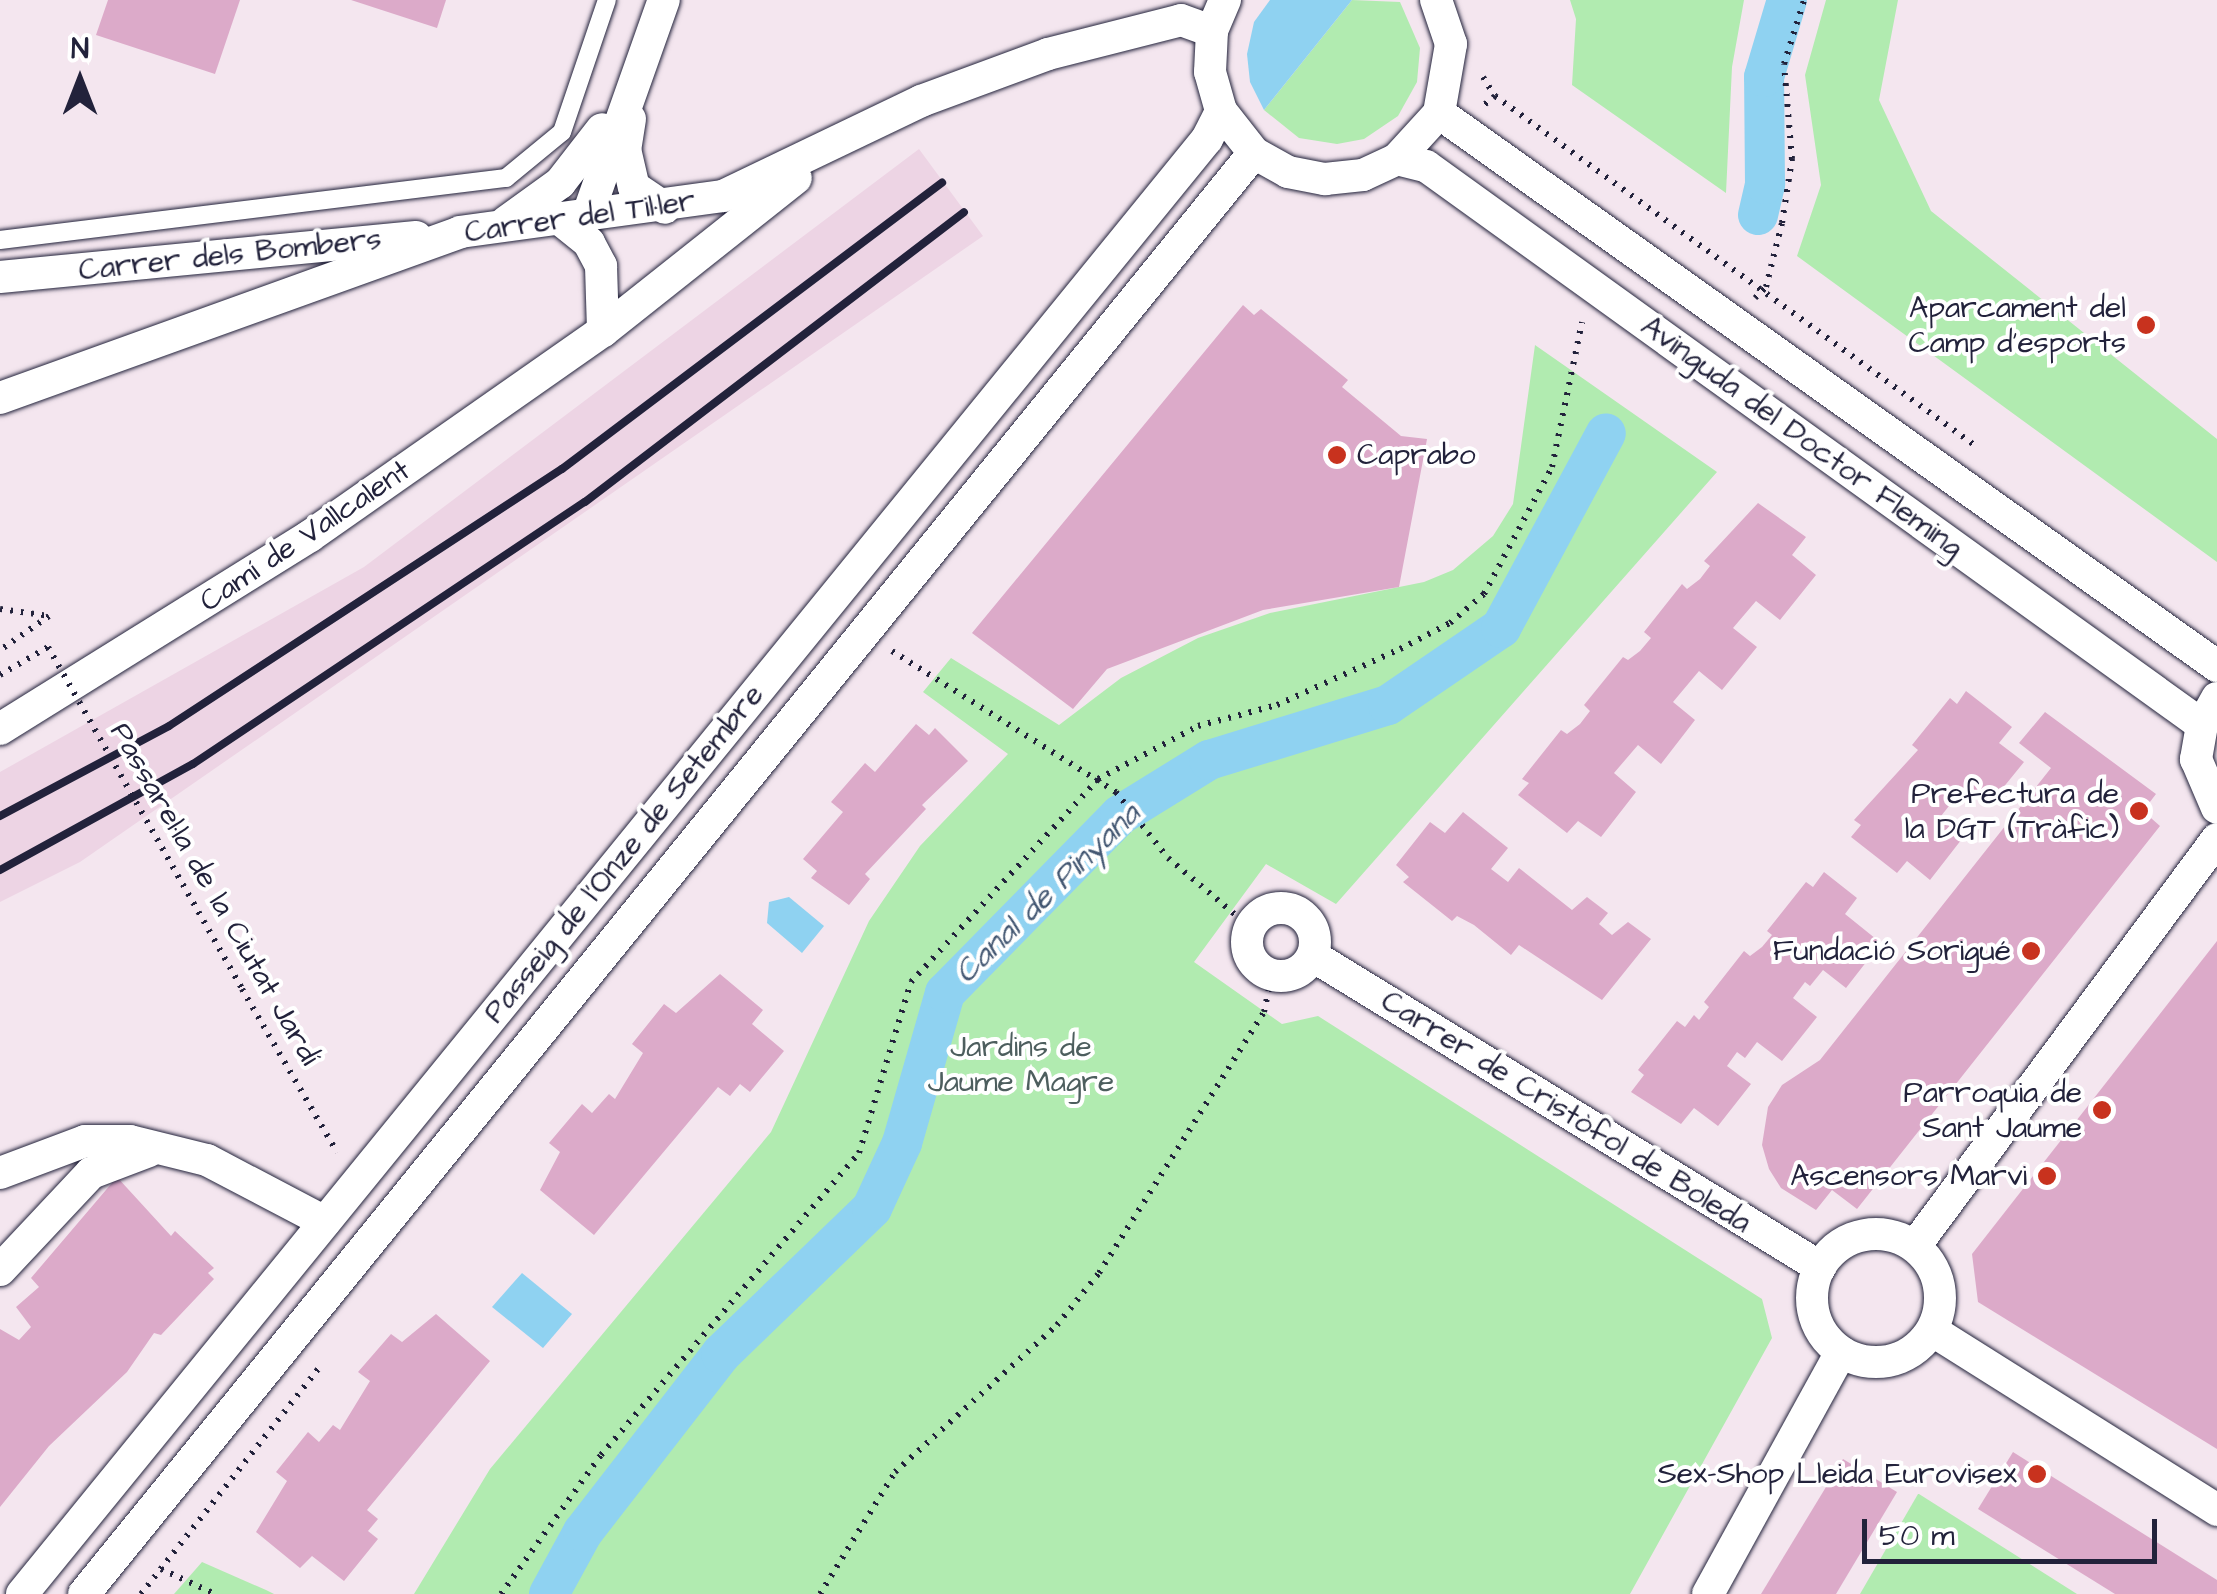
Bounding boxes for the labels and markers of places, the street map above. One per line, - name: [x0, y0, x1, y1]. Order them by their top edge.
- place label: Aparcament del Camp d'esports: [1909, 290, 2126, 360]
- marker: Aparcament del Camp d'esports: [2135, 314, 2157, 336]
- place label: Caprabo: [1357, 437, 1476, 473]
- marker: Caprabo: [1326, 444, 1348, 466]
- place label: Prefectura de la DGT (Tràfic): [1905, 776, 2119, 846]
- marker: Prefectura de la DGT (Tràfic): [2128, 800, 2150, 822]
- place label: Fundació Sorigué: [1773, 933, 2011, 969]
- marker: Fundació Sorigué: [2020, 940, 2042, 962]
- place label: Parroquia de Sant Jaume: [1904, 1075, 2082, 1146]
- marker: Parroquia de Sant Jaume: [2091, 1099, 2113, 1121]
- place label: Ascensors Marvi: [1790, 1158, 2027, 1194]
- marker: Ascensors Marvi: [2036, 1165, 2058, 1187]
- place label: Sex-Shop Lleida Eurovisex: [1657, 1456, 2017, 1492]
- marker: Sex-Shop Lleida Eurovisex: [2026, 1463, 2048, 1485]

